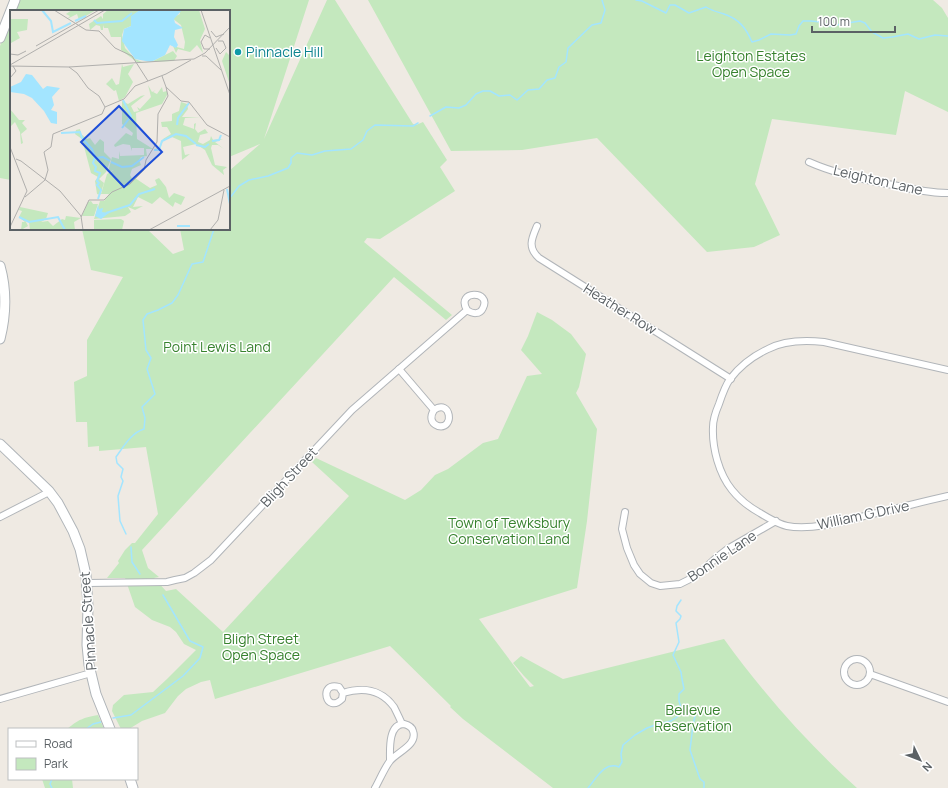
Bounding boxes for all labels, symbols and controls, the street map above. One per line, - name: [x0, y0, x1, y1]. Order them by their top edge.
- scale bar: [812, 8, 895, 34]
- inset map: [10, 10, 230, 230]
- text: 100 m: [818, 13, 850, 30]
- place label: Pinnacle Hill: [246, 42, 323, 61]
- park label: Leighton Estates Open Space: [696, 46, 806, 81]
- marker: Pinnacle Hill: [233, 47, 243, 57]
- street label: Leighton Lane: [831, 160, 925, 199]
- street label: Heather Row: [580, 279, 661, 339]
- park label: Point Lewis Land: [163, 337, 271, 356]
- street label: Bligh Street: [256, 442, 322, 511]
- street label: William G Drive: [815, 495, 911, 534]
- park label: Town of Tewksbury Conservation Land: [448, 513, 571, 548]
- street label: Bonnie Lane: [684, 526, 760, 586]
- street label: Pinnacle Street: [75, 571, 100, 671]
- park label: Bligh Street Open Space: [222, 629, 300, 664]
- park label: Bellevue Reservation: [654, 700, 732, 735]
- legend: [8, 728, 138, 780]
- text: Road: [44, 735, 72, 752]
- north arrow: [900, 740, 940, 780]
- text: Park: [44, 755, 69, 772]
- text: N: [919, 759, 936, 775]

